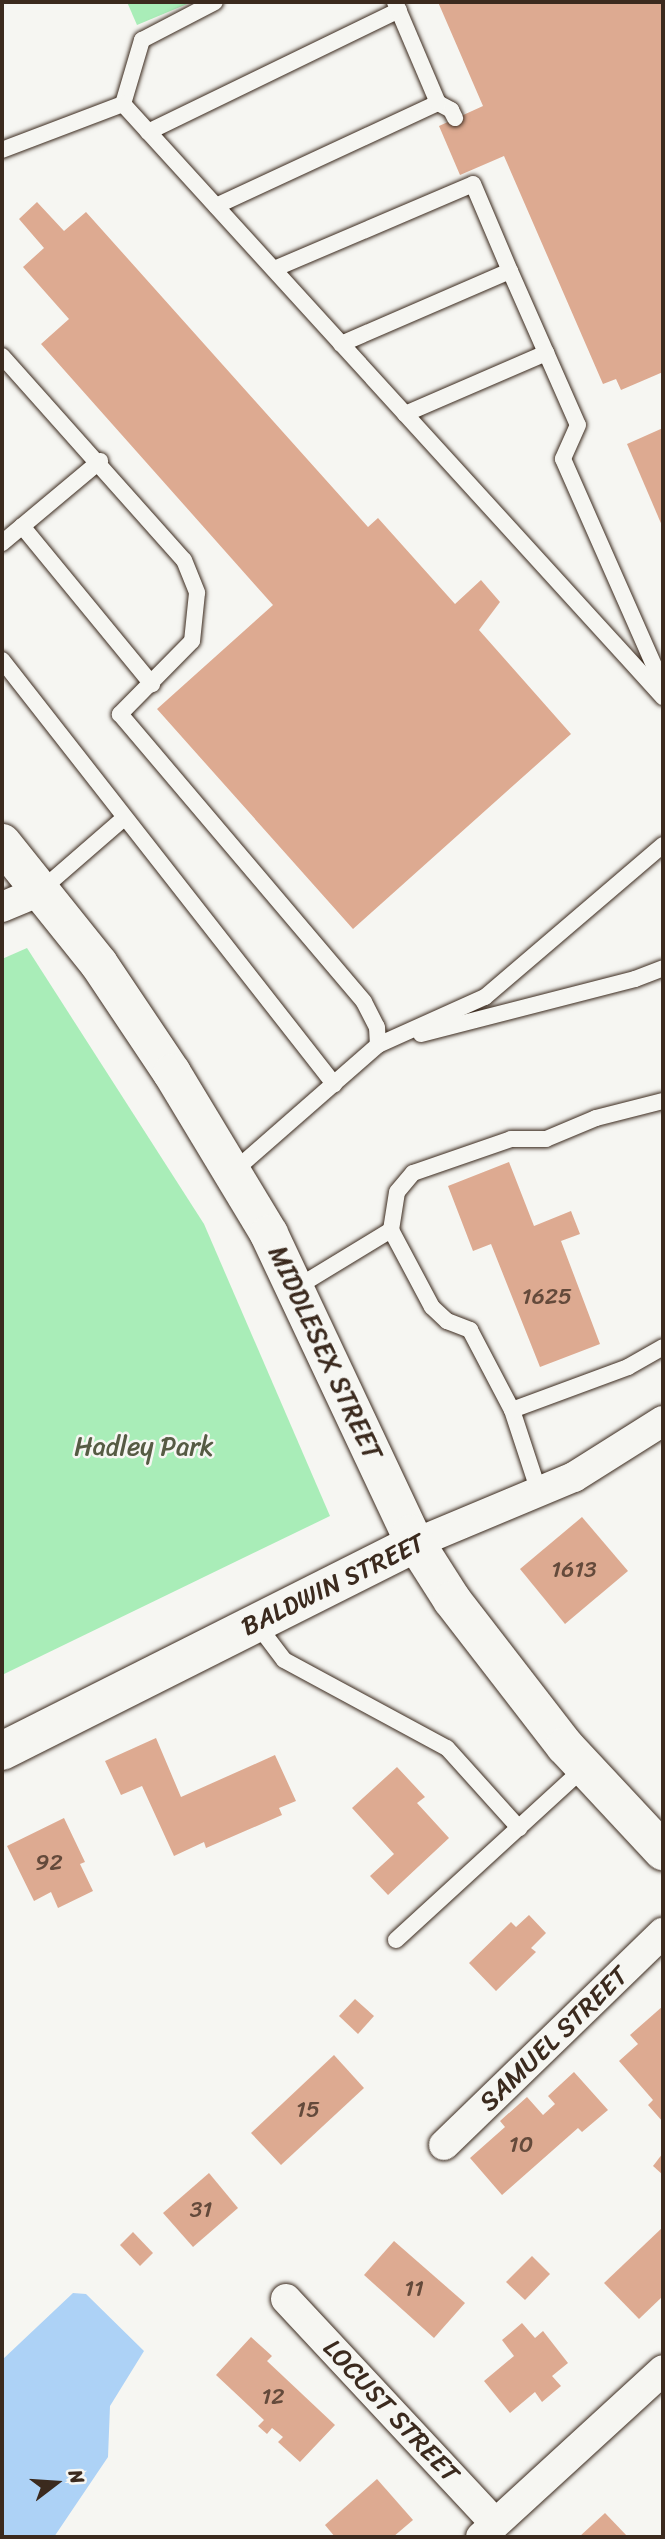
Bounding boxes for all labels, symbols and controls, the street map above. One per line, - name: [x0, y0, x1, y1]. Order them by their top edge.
- street label: MIDDLESEX STREET: [262, 1241, 388, 1465]
- house number: 1625: [522, 1283, 572, 1311]
- park label: Hadley Park: [74, 1431, 214, 1463]
- street label: BALDWIN STREET: [235, 1526, 431, 1644]
- house number: 1613: [551, 1556, 597, 1584]
- house number: 92: [35, 1849, 63, 1877]
- street label: SAMUEL STREET: [473, 1960, 635, 2118]
- house number: 15: [296, 2096, 320, 2124]
- house number: 10: [509, 2131, 533, 2159]
- house number: 31: [190, 2196, 212, 2224]
- house number: 11: [404, 2275, 424, 2303]
- street label: LOCUST STREET: [316, 2332, 466, 2490]
- house number: 12: [261, 2383, 285, 2411]
- north arrow: [21, 2448, 91, 2518]
- text: N: [59, 2466, 94, 2488]

